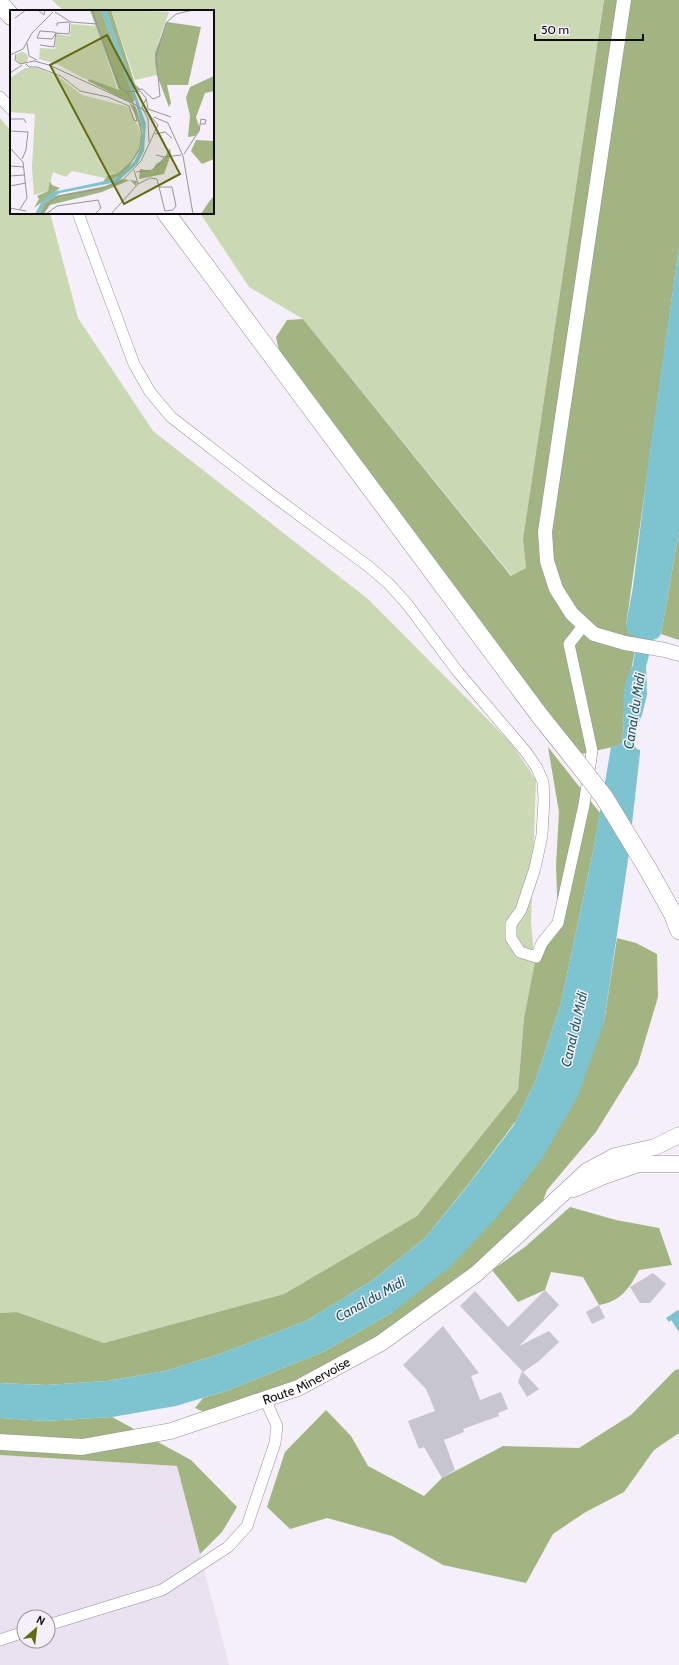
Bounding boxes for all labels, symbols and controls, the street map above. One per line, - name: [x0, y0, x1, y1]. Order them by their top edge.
- inset map: [10, 10, 214, 214]
- scale bar: [535, 16, 643, 42]
- text: 50 m: [541, 22, 569, 37]
- water label: Canal du Midi: [619, 671, 649, 750]
- water label: Canal du Midi: [557, 988, 592, 1069]
- water label: Canal du Midi: [332, 1272, 409, 1326]
- street label: Route Minervoise: [260, 1353, 353, 1407]
- north arrow: [16, 1609, 56, 1649]
- text: N: [34, 1612, 47, 1628]

